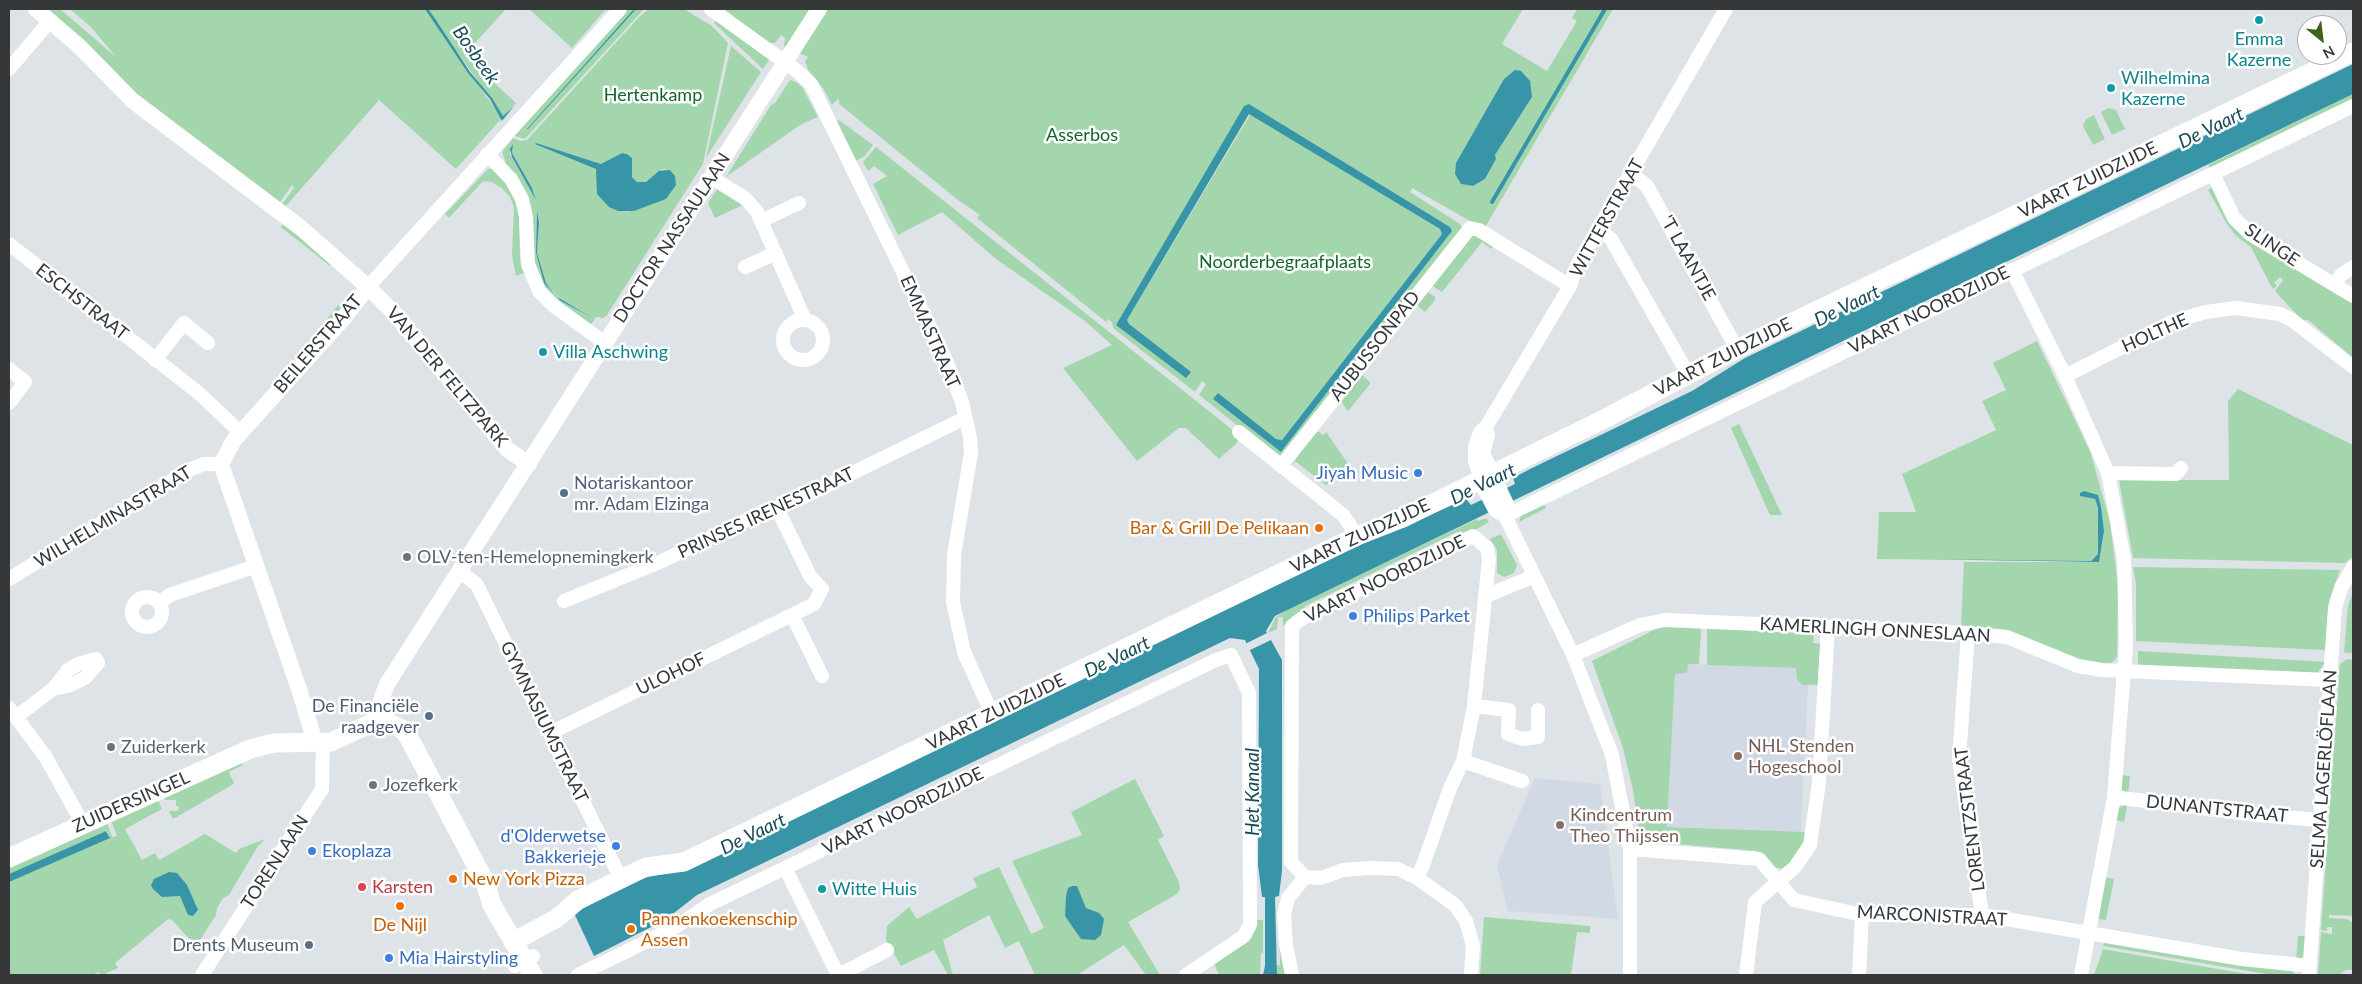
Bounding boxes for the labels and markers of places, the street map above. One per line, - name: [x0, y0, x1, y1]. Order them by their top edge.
- marker: Emma Kazerne: [2253, 14, 2265, 26]
- place label: Emma Kazerne: [2227, 28, 2291, 70]
- place label: Wilhelmina Kazerne: [2121, 67, 2210, 110]
- marker: Wilhelmina Kazerne: [2105, 82, 2117, 94]
- place label: Villa Aschwing: [553, 341, 668, 363]
- marker: Villa Aschwing: [537, 346, 549, 358]
- place label: Jiyah Music: [1316, 462, 1408, 484]
- marker: Jiyah Music: [1412, 467, 1424, 479]
- place label: Notariskantoor mr. Adam Elzinga: [574, 472, 709, 514]
- marker: Notariskantoor mr. Adam Elzinga: [558, 487, 570, 499]
- place label: Bar & Grill De Pelikaan: [1130, 517, 1309, 539]
- marker: Bar & Grill De Pelikaan: [1313, 522, 1325, 534]
- place label: OLV-ten-Hemelopnemingkerk: [417, 546, 654, 568]
- marker: OLV-ten-Hemelopnemingkerk: [401, 551, 413, 563]
- place label: Philips Parket: [1363, 605, 1470, 627]
- marker: Philips Parket: [1347, 610, 1359, 622]
- place label: De Financiële raadgever: [312, 695, 419, 738]
- marker: De Financiële raadgever: [423, 710, 435, 722]
- place label: NHL Stenden Hogeschool: [1748, 735, 1854, 778]
- place label: Zuiderkerk: [121, 736, 206, 758]
- marker: Zuiderkerk: [105, 741, 117, 753]
- marker: NHL Stenden Hogeschool: [1732, 750, 1744, 762]
- place label: Jozefkerk: [383, 774, 458, 796]
- marker: Jozefkerk: [367, 779, 379, 791]
- place label: Kindcentrum Theo Thijssen: [1570, 804, 1679, 846]
- marker: Kindcentrum Theo Thijssen: [1554, 819, 1566, 831]
- place label: d'Olderwetse Bakkerieje: [500, 825, 606, 868]
- place label: Ekoplaza: [322, 840, 392, 862]
- marker: d'Olderwetse Bakkerieje: [610, 840, 622, 852]
- marker: Ekoplaza: [306, 845, 318, 857]
- place label: New York Pizza: [463, 868, 585, 890]
- marker: New York Pizza: [447, 873, 459, 885]
- place label: Karsten: [372, 876, 433, 898]
- place label: Witte Huis: [832, 878, 917, 900]
- marker: Karsten: [356, 881, 368, 893]
- marker: Witte Huis: [816, 883, 828, 895]
- marker: De Nijl: [394, 900, 406, 912]
- place label: Pannenkoekenschip Assen: [641, 908, 797, 951]
- place label: De Nijl: [373, 914, 427, 936]
- marker: Pannenkoekenschip Assen: [625, 923, 637, 935]
- place label: Drents Museum: [172, 934, 299, 956]
- marker: Drents Museum: [303, 939, 315, 951]
- place label: Mia Hairstyling: [399, 947, 518, 969]
- marker: Mia Hairstyling: [383, 952, 395, 964]

